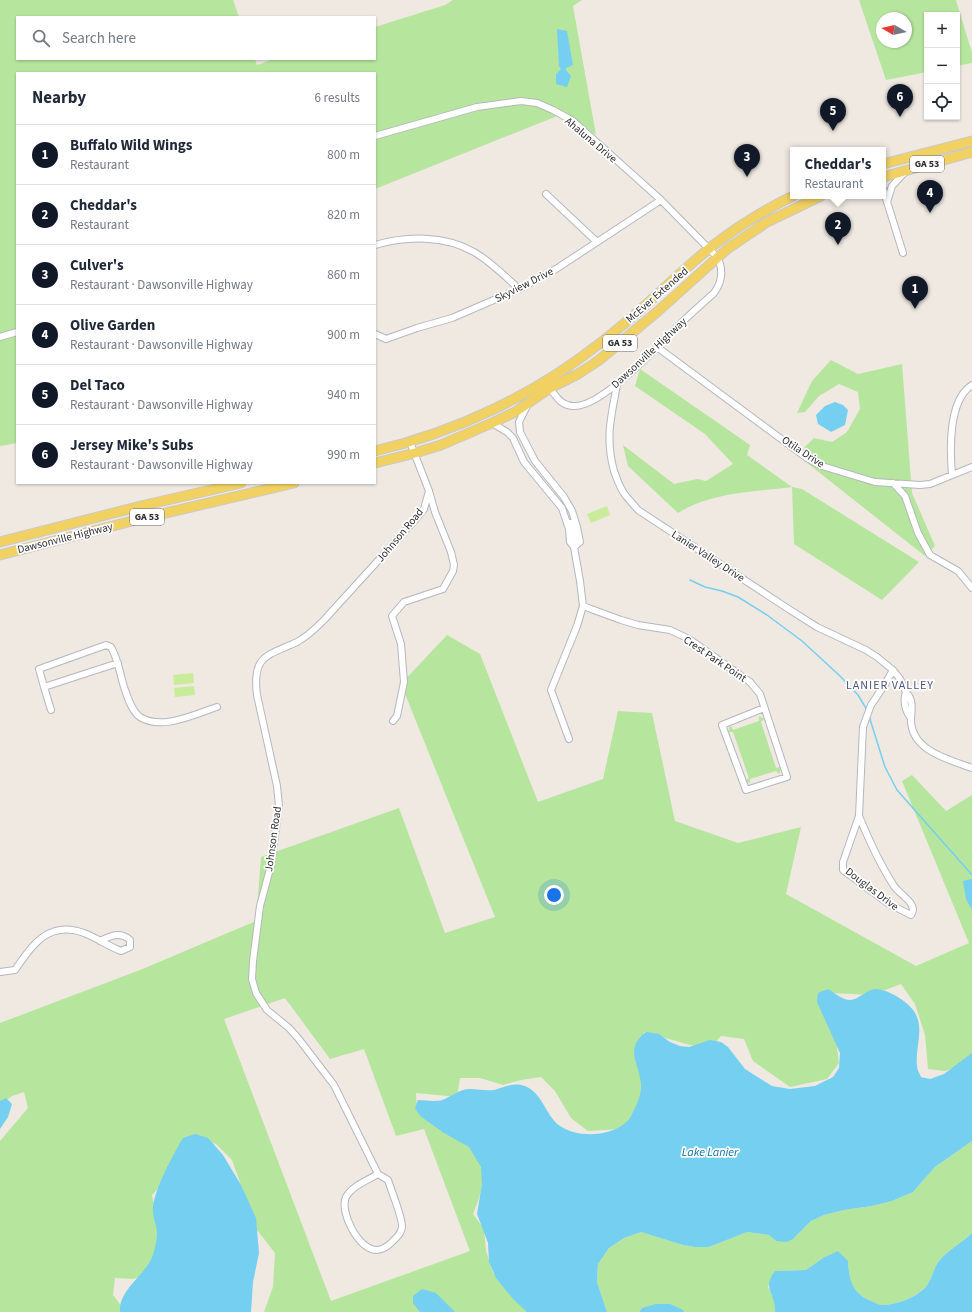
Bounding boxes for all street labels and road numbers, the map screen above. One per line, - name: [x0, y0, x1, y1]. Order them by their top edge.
- street label: Ahaluna Drive: [562, 114, 621, 167]
- road number: GA 53: [910, 156, 944, 172]
- street label: Skyview Drive: [492, 264, 556, 306]
- street label: McEver Extended: [623, 264, 691, 326]
- street label: Dawsonville Highway: [608, 314, 690, 392]
- road number: GA 53: [603, 335, 637, 351]
- street label: Otila Drive: [779, 433, 828, 472]
- street label: Johnson Road: [373, 505, 427, 565]
- road number: GA 53: [130, 509, 164, 525]
- street label: Dawsonville Highway: [16, 519, 114, 557]
- street label: Lanier Valley Drive: [669, 527, 748, 586]
- street label: Crest Park Point: [681, 632, 750, 686]
- street label: Johnson Road: [261, 805, 285, 873]
- street label: Douglas Drive: [842, 864, 902, 914]

